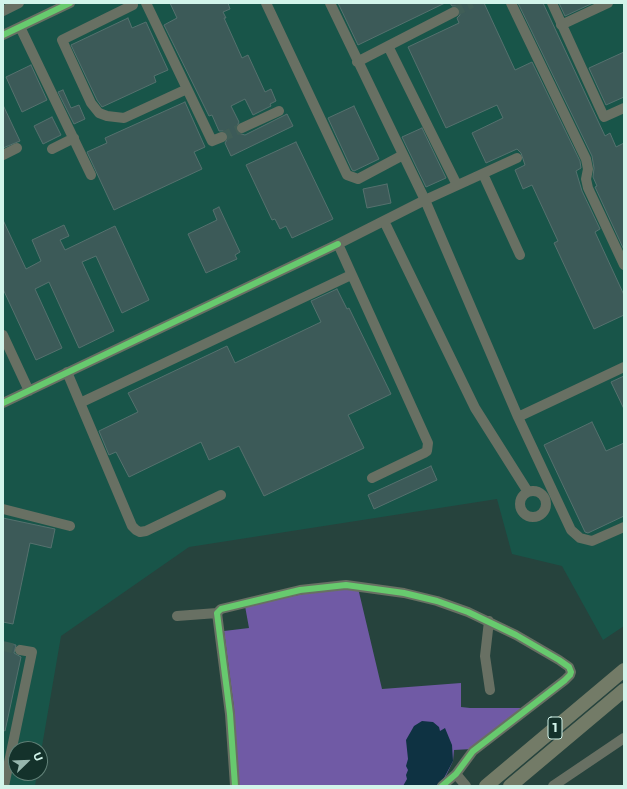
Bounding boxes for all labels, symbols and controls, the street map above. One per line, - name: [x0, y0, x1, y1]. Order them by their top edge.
- road number: 1: [548, 717, 562, 739]
- north arrow: [8, 741, 48, 781]
- text: U: [30, 750, 46, 763]

